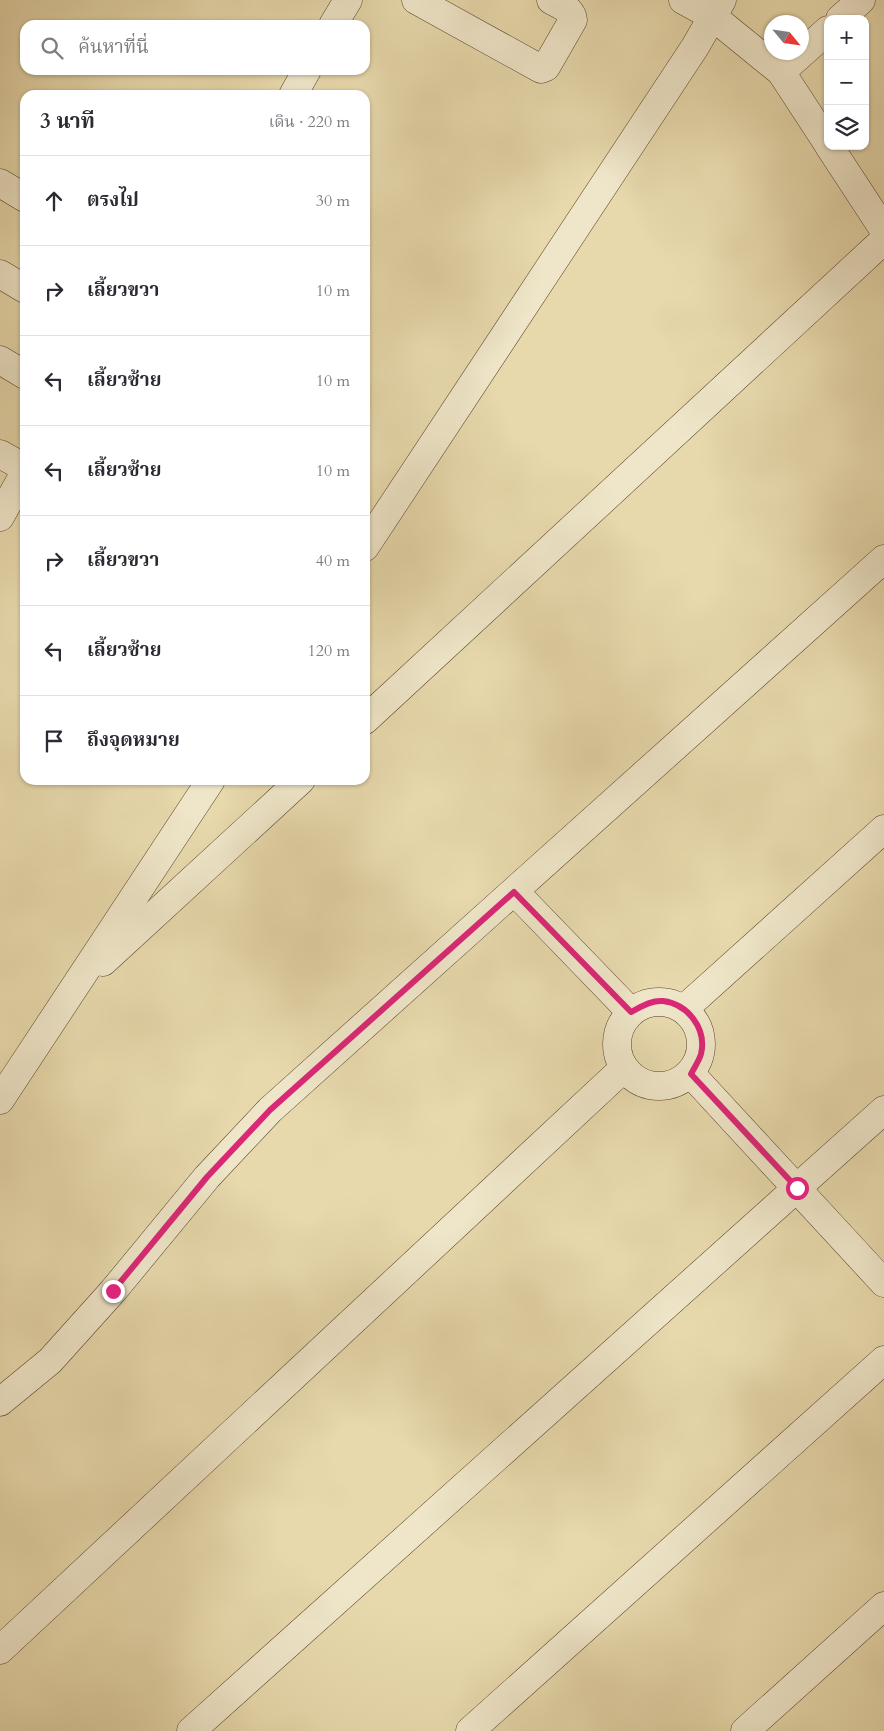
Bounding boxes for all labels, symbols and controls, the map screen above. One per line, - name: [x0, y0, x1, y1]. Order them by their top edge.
- north arrow: [764, 15, 809, 60]
- map controls: [824, 15, 869, 150]
- button: +: [824, 15, 869, 60]
- search box: [20, 20, 370, 75]
- icon: search: [38, 34, 66, 62]
- text: ค้นหาที่นี่: [78, 34, 149, 60]
- button: −: [824, 60, 869, 105]
- button: layers: [824, 105, 869, 150]
- text: 3 นาที: [40, 107, 95, 136]
- text: เดิน · 220 m: [269, 111, 350, 133]
- icon: ahead: [40, 187, 68, 215]
- text: ตรงไป: [87, 187, 139, 213]
- text: 30 m: [316, 190, 350, 212]
- icon: right: [40, 277, 68, 305]
- text: เลี้ยวขวา: [87, 277, 159, 303]
- text: 10 m: [316, 280, 350, 302]
- icon: left: [40, 367, 68, 395]
- text: เลี้ยวซ้าย: [87, 367, 161, 393]
- text: 10 m: [316, 370, 350, 392]
- icon: left: [40, 457, 68, 485]
- text: เลี้ยวซ้าย: [87, 457, 161, 483]
- text: 10 m: [316, 460, 350, 482]
- icon: right: [40, 547, 68, 575]
- text: เลี้ยวขวา: [87, 547, 159, 573]
- text: 40 m: [316, 550, 350, 572]
- icon: left: [40, 637, 68, 665]
- text: เลี้ยวซ้าย: [87, 637, 161, 663]
- text: 120 m: [308, 640, 350, 662]
- icon: arrive: [40, 727, 68, 755]
- text: ถึงจุดหมาย: [87, 727, 180, 753]
- route start: [786, 1177, 809, 1200]
- route end: [102, 1280, 125, 1303]

